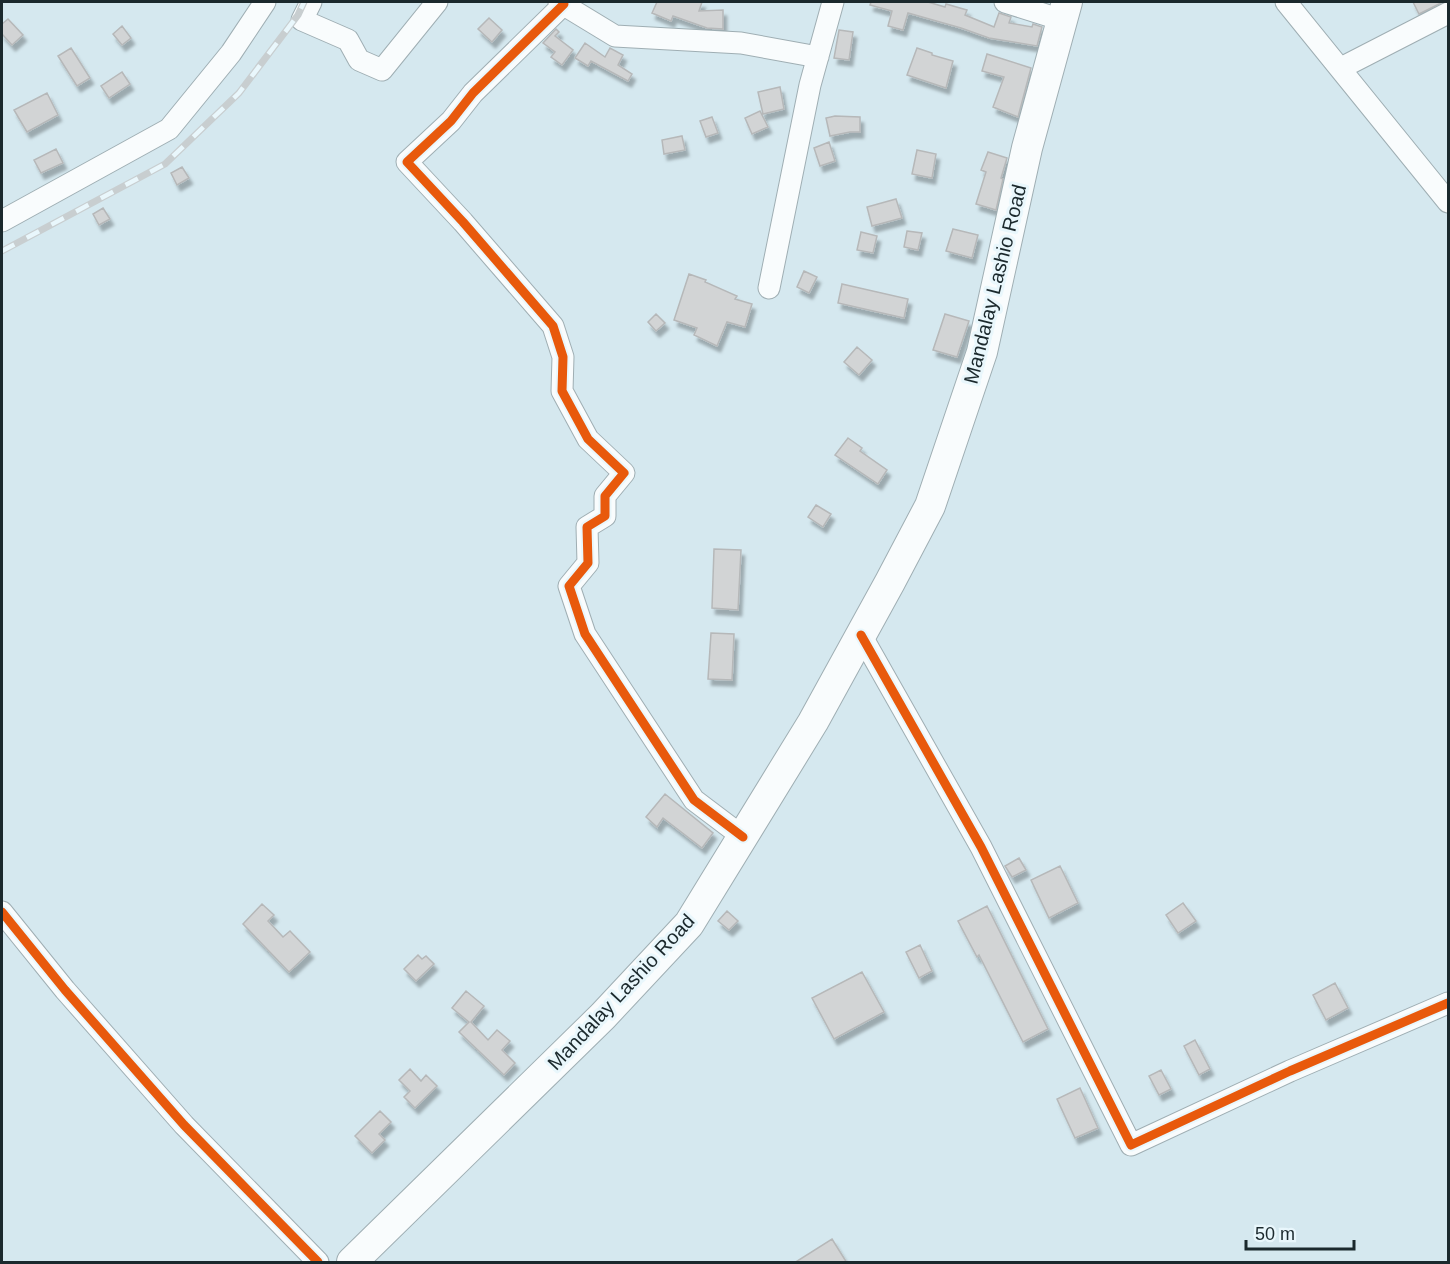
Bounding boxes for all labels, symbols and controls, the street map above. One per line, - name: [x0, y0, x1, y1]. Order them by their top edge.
- street label: Mandalay Lashio Road: [960, 182, 1030, 386]
- street label: Mandalay Lashio Road: [543, 910, 699, 1074]
- scale bar: [1246, 1213, 1354, 1251]
- text: 50 m: [1255, 1224, 1295, 1244]

